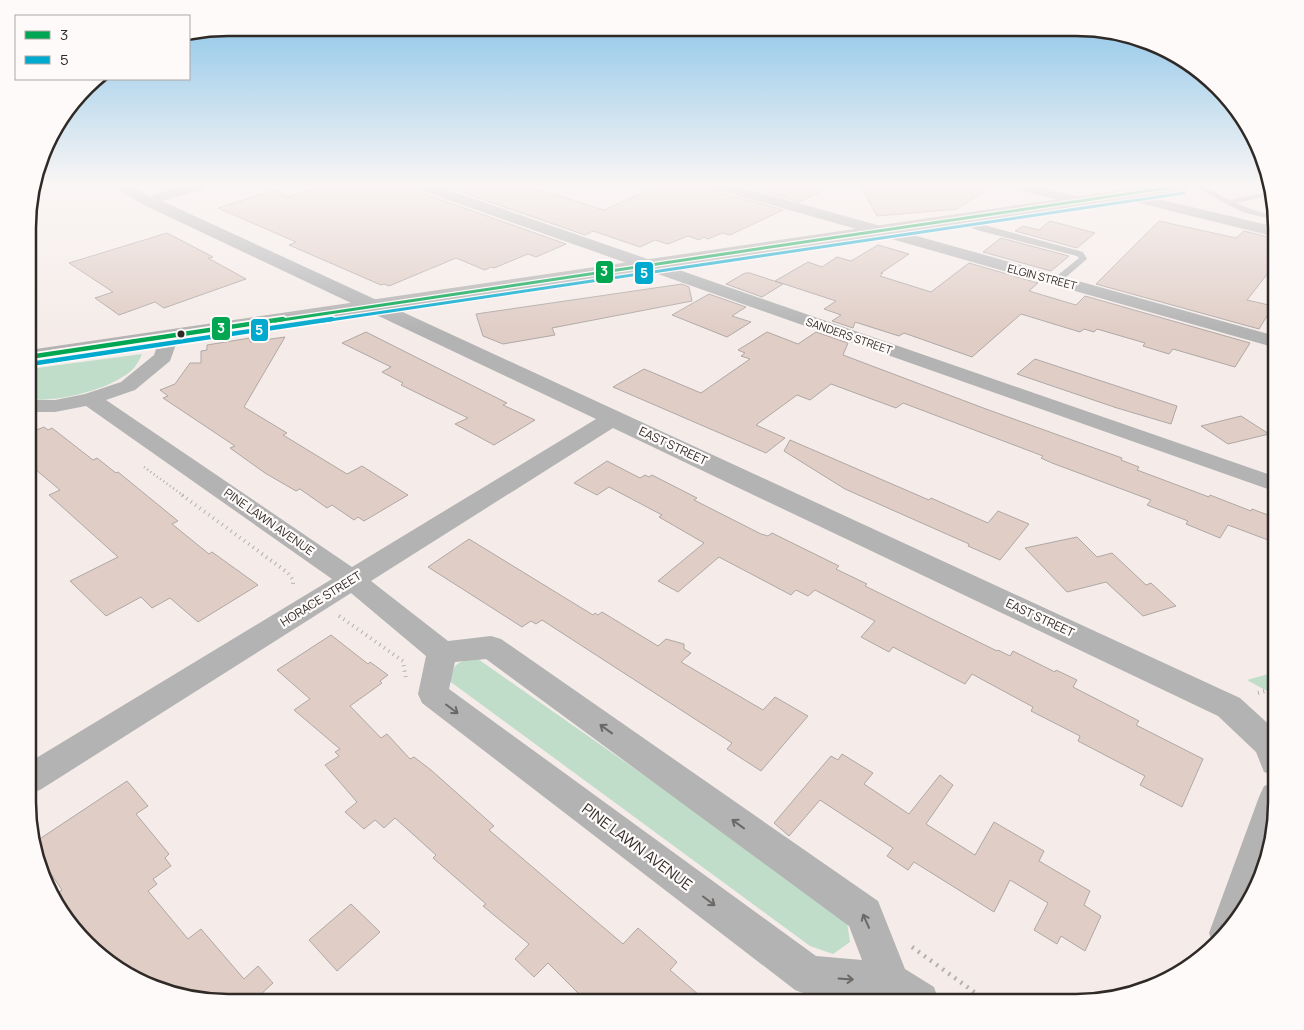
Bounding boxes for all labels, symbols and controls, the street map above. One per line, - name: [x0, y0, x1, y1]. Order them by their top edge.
- legend: [15, 15, 190, 80]
- text: 3: [60, 24, 68, 45]
- text: 5: [60, 49, 69, 70]
- line badge: 3: [595, 260, 614, 284]
- street label: ELGIN STREET: [1006, 260, 1079, 293]
- text: 3: [600, 261, 608, 280]
- line badge: 5: [634, 261, 654, 285]
- text: 5: [640, 263, 648, 282]
- street label: SANDERS STREET: [804, 314, 895, 357]
- line badge: 3: [211, 316, 231, 341]
- text: 3: [217, 318, 225, 337]
- line badge: 5: [250, 318, 269, 342]
- text: 5: [255, 320, 263, 339]
- unlabelled marker: [176, 329, 186, 339]
- street label: EAST STREET: [636, 422, 711, 469]
- street label: PINE LAWN AVENUE: [221, 484, 318, 559]
- street label: HORACE STREET: [277, 566, 365, 630]
- street label: EAST STREET: [1003, 594, 1078, 641]
- one-way arrow: [445, 704, 459, 714]
- one-way arrow: [599, 724, 613, 734]
- street label: PINE LAWN AVENUE: [578, 798, 697, 895]
- one-way arrow: [731, 819, 745, 829]
- one-way arrow: [702, 895, 715, 906]
- one-way arrow: [861, 914, 871, 929]
- one-way arrow: [838, 974, 854, 984]

